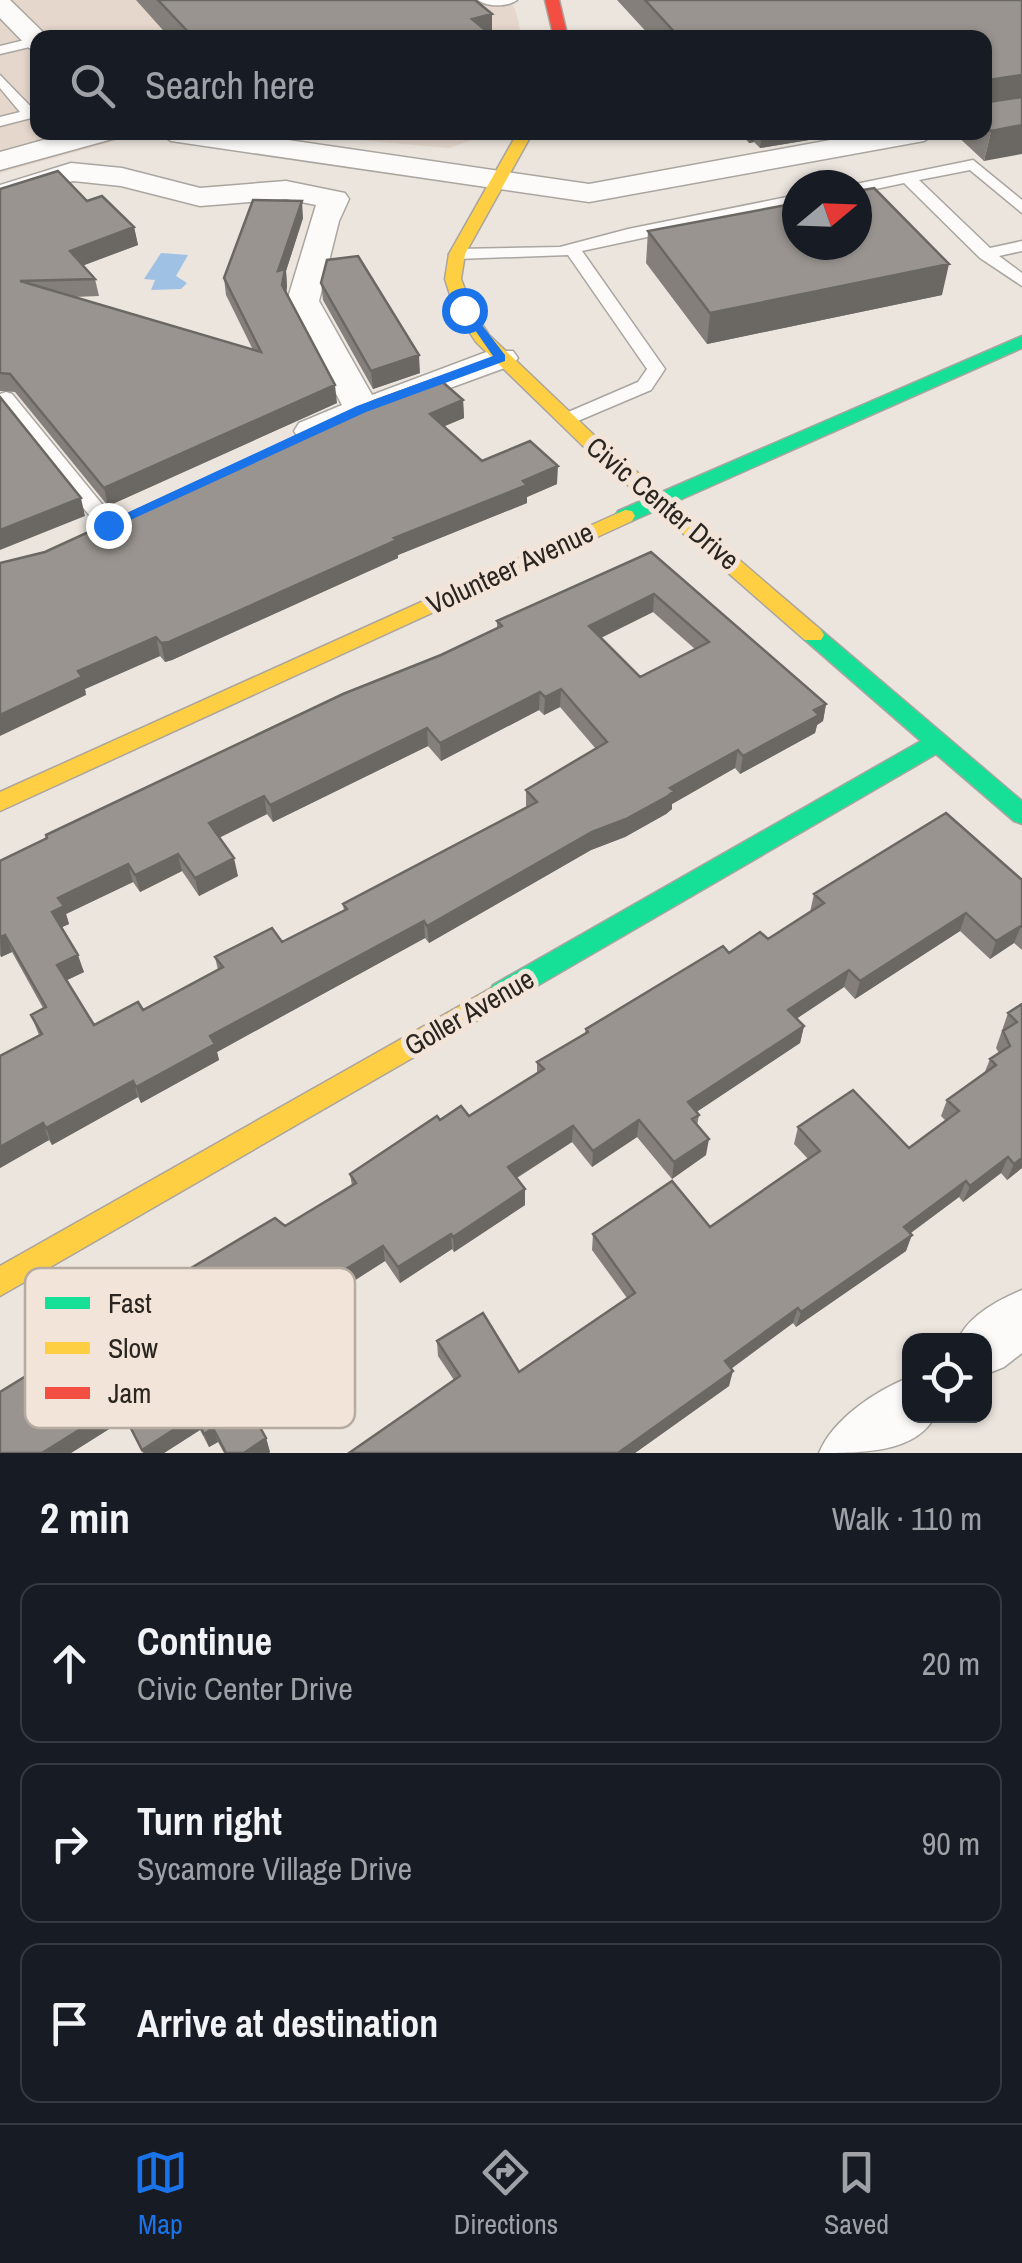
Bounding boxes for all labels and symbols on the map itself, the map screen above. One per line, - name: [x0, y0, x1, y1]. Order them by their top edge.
- north arrow: [782, 170, 872, 260]
- route start: [442, 288, 488, 334]
- street label: Civic Center Drive: [578, 428, 748, 578]
- route end: [86, 503, 132, 549]
- street label: Volunteer Avenue: [421, 513, 599, 623]
- street label: Goller Avenue: [397, 960, 541, 1064]
- legend: [25, 1268, 355, 1428]
- text: Fast: [108, 1284, 152, 1322]
- text: Slow: [108, 1329, 158, 1367]
- text: Jam: [108, 1374, 151, 1412]

